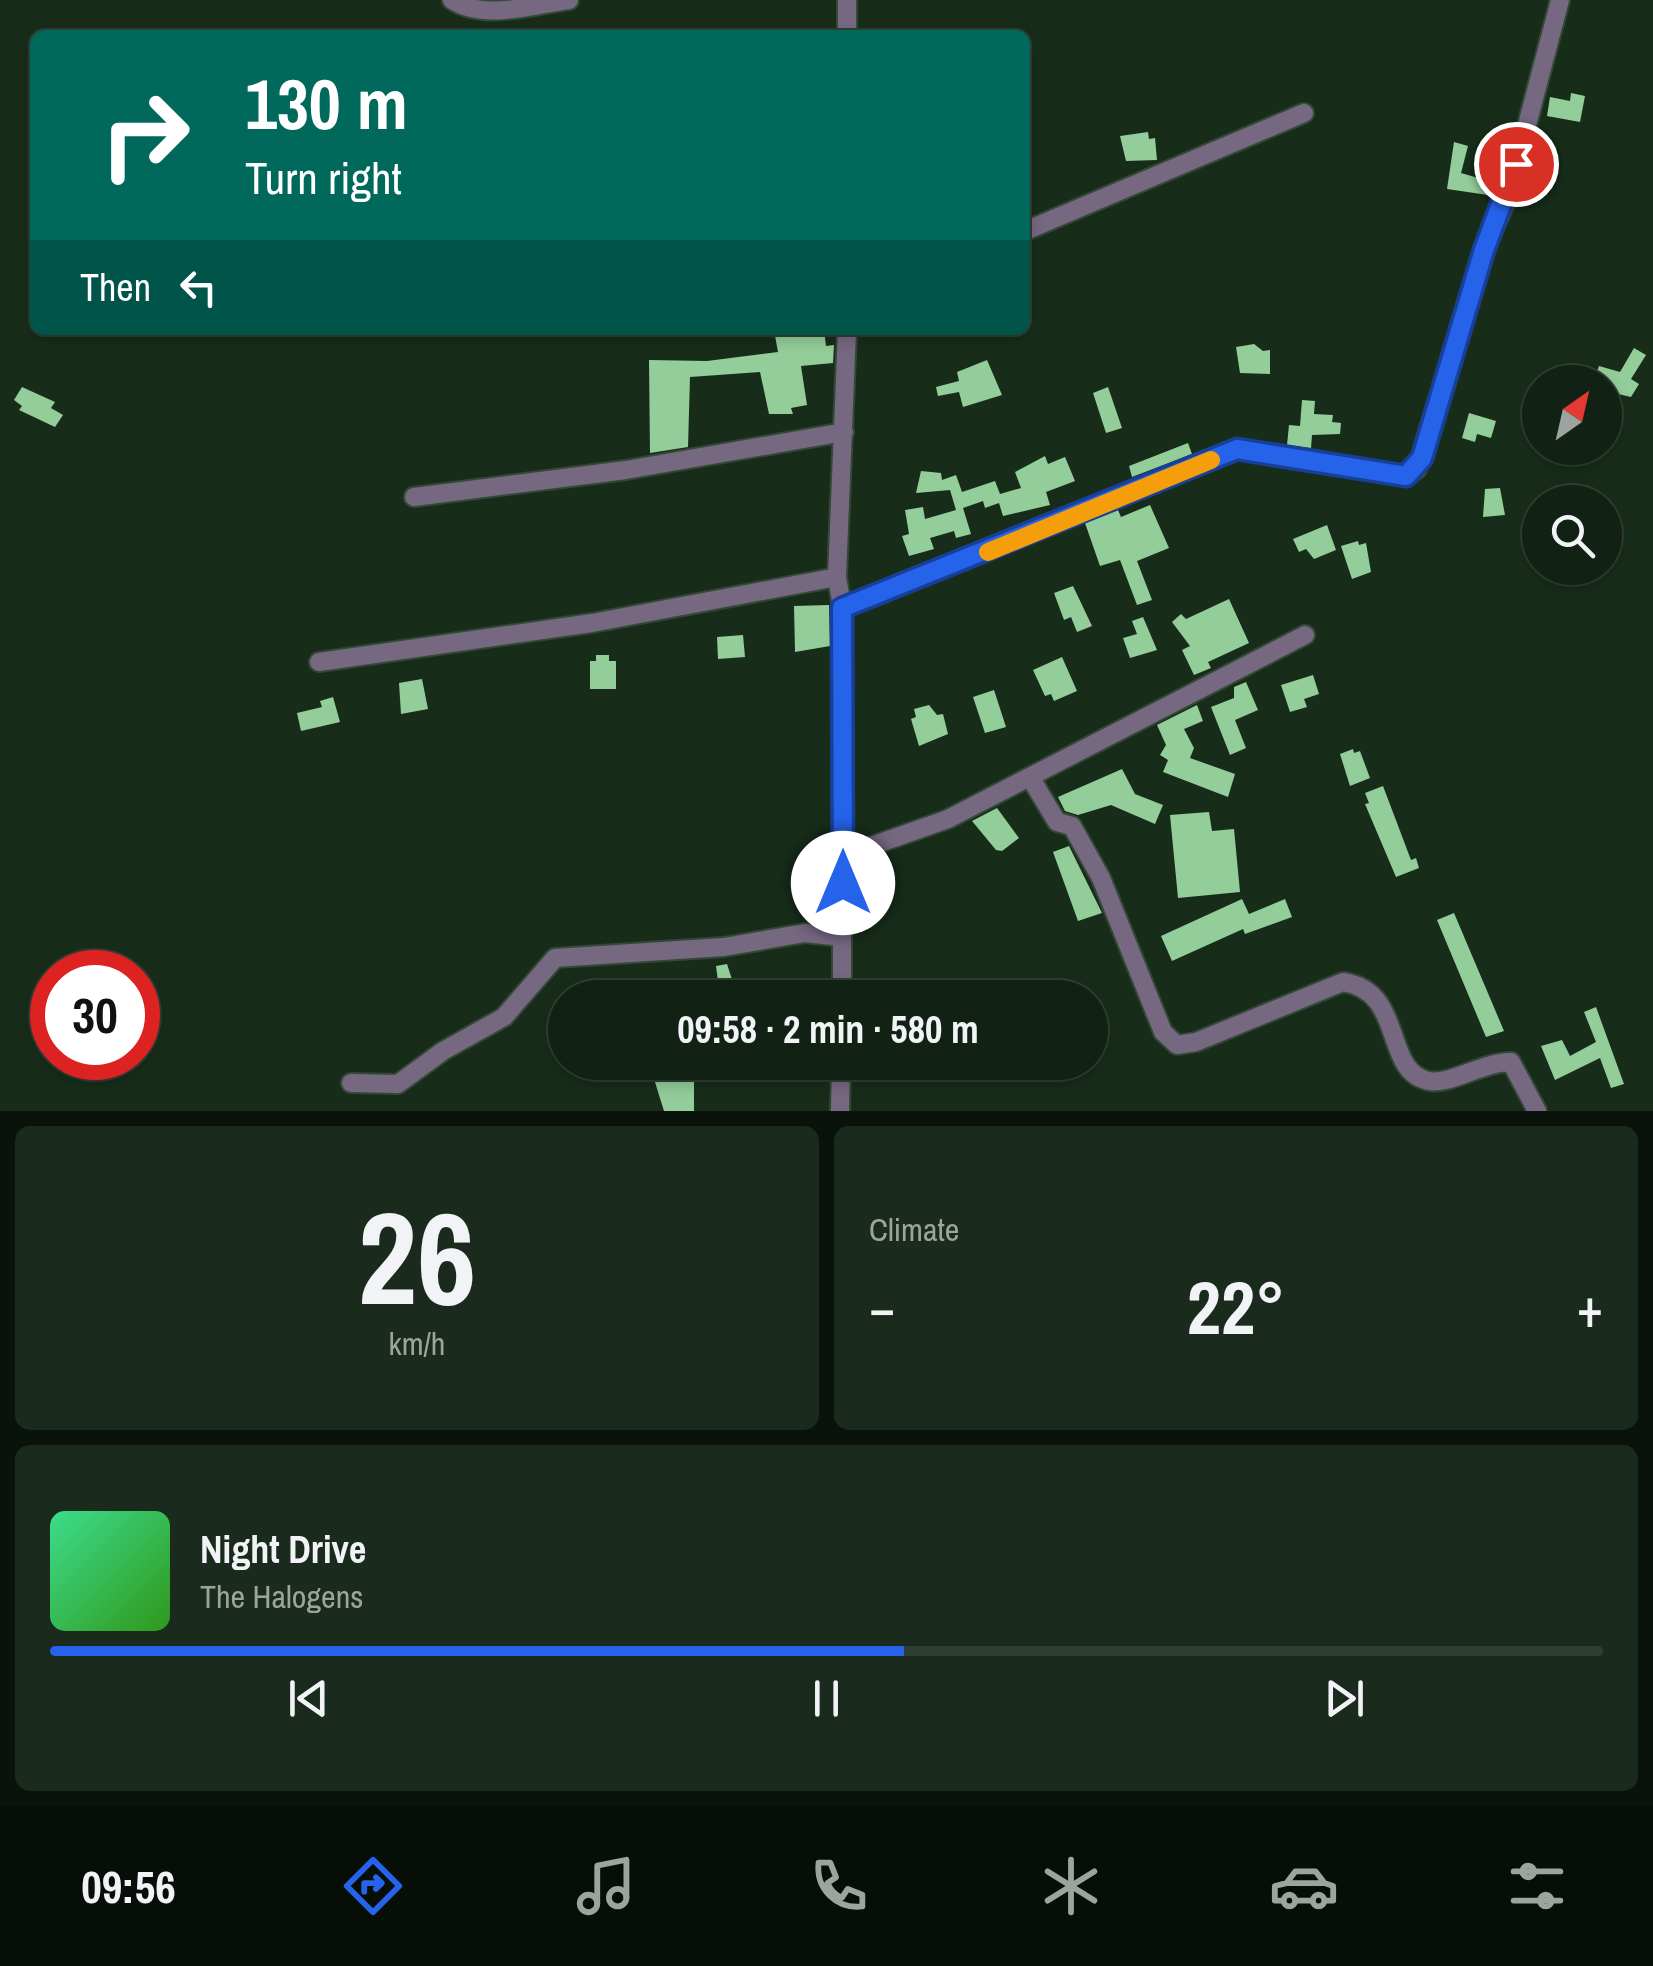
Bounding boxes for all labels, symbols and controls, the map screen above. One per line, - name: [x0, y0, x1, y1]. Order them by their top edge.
- text: 130 m: [245, 57, 408, 151]
- icon: right: [80, 70, 210, 200]
- pin: [1474, 122, 1559, 207]
- icon: arrive: [1489, 137, 1544, 192]
- text: Turn right: [245, 147, 402, 208]
- icon: left: [171, 260, 226, 315]
- text: Then: [80, 262, 151, 313]
- north arrow: [1522, 365, 1622, 465]
- map controls: [1522, 365, 1622, 585]
- button: search: [1522, 485, 1622, 585]
- position arrow: [791, 831, 895, 935]
- speed limit sign: 30: [30, 950, 160, 1080]
- text: 09:58 · 2 min · 580 m: [677, 1004, 979, 1055]
- text: 26: [358, 1169, 476, 1345]
- text: Climate: [869, 1208, 959, 1251]
- text: 22°: [1187, 1256, 1285, 1357]
- text: −: [869, 1270, 895, 1344]
- text: +: [1577, 1270, 1603, 1344]
- text: km/h: [389, 1322, 445, 1365]
- text: Night Drive: [200, 1524, 366, 1575]
- text: The Halogens: [200, 1575, 363, 1618]
- icon: previous: [281, 1671, 336, 1726]
- icon: pause: [799, 1671, 854, 1726]
- icon: next: [1317, 1671, 1372, 1726]
- icon: directions: [338, 1851, 408, 1921]
- icon: music: [571, 1851, 641, 1921]
- icon: phone: [804, 1851, 874, 1921]
- icon: climate: [1036, 1851, 1106, 1921]
- icon: car: [1269, 1851, 1339, 1921]
- icon: filters: [1502, 1851, 1572, 1921]
- text: 09:56: [81, 1856, 176, 1917]

